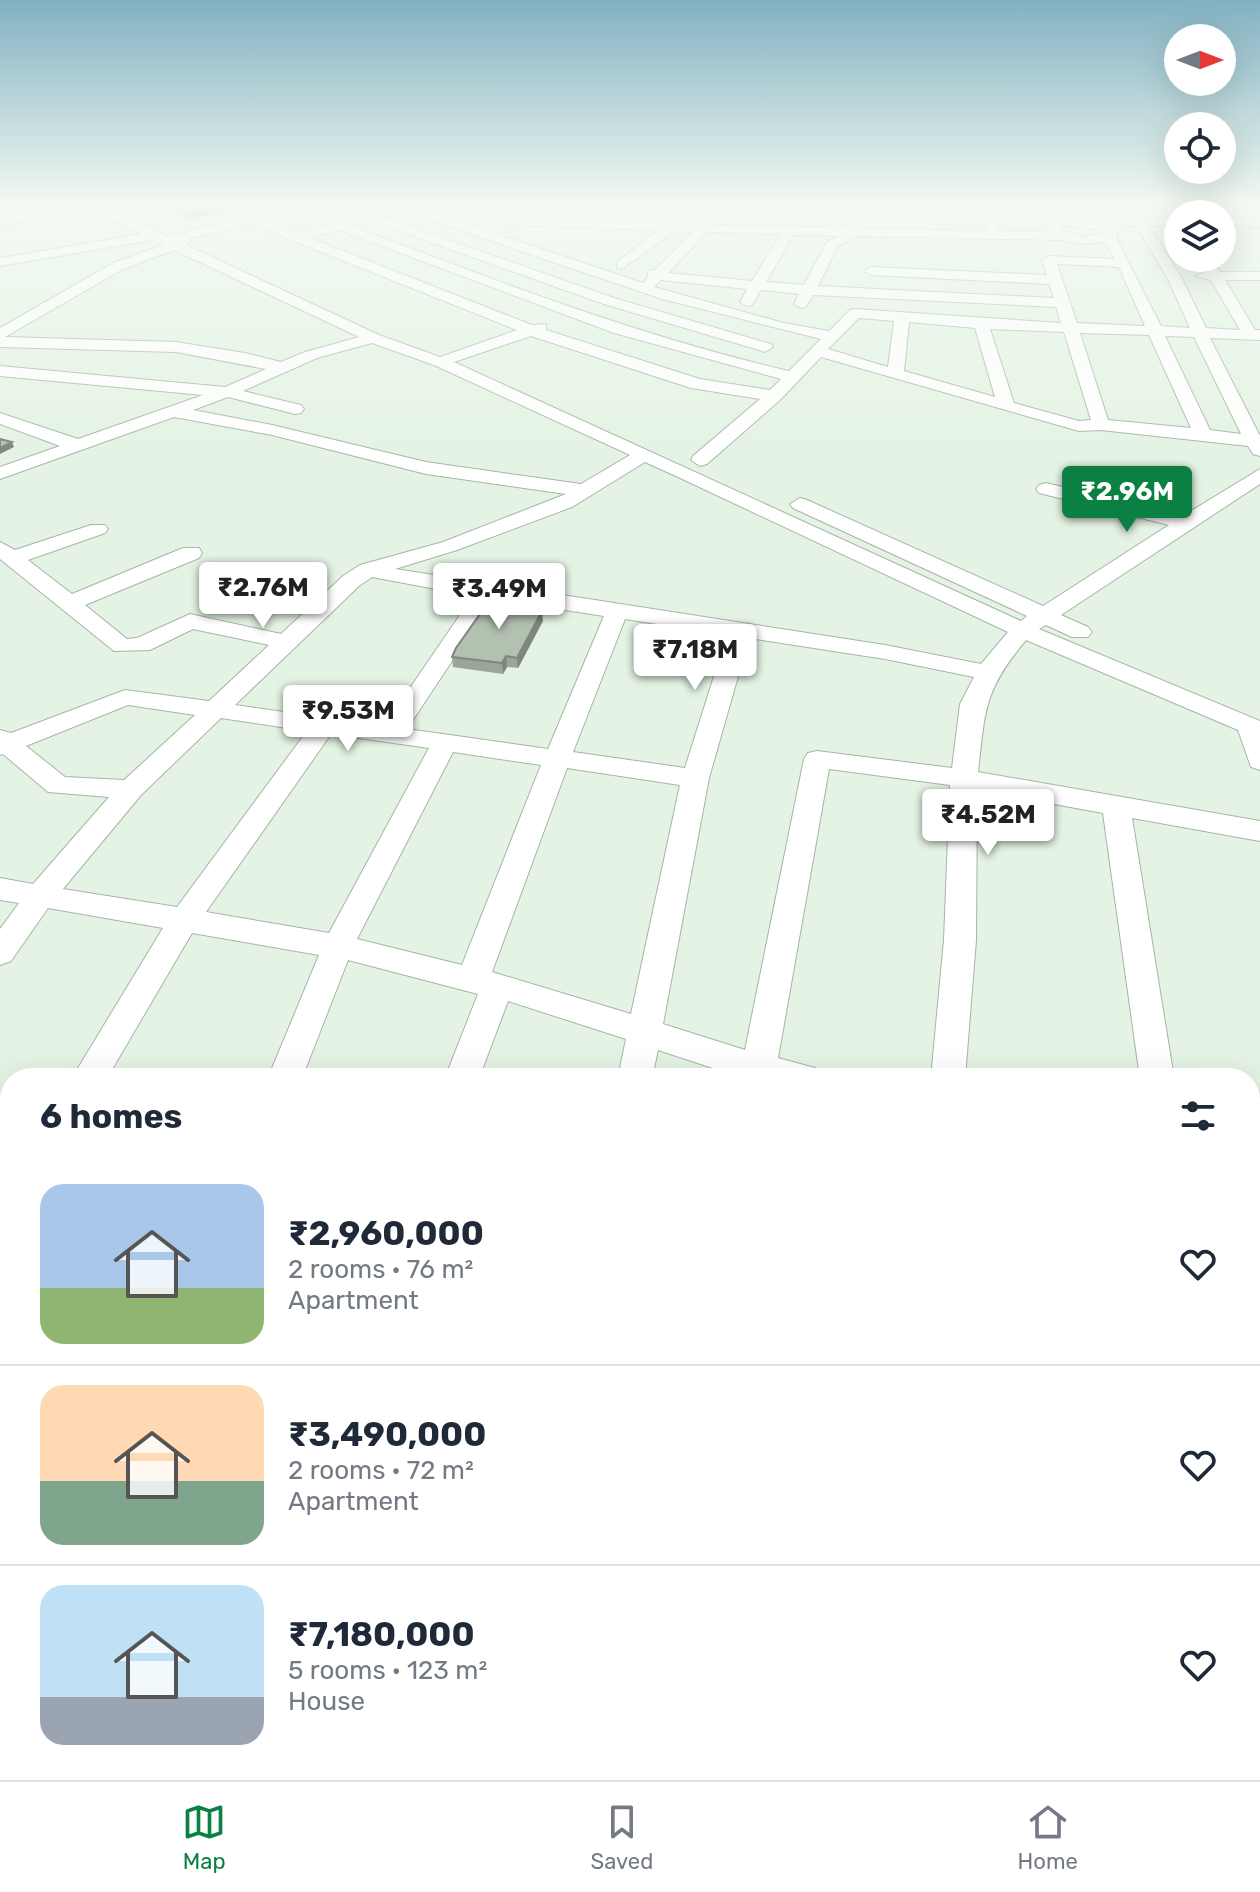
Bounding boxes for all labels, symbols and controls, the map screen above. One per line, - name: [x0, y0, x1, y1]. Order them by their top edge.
- north arrow: [1164, 24, 1236, 96]
- map controls: [1164, 24, 1236, 272]
- button: locate: [1164, 112, 1236, 184]
- button: layers: [1164, 200, 1236, 272]
- pin: ₹2.96M: [1062, 466, 1192, 534]
- text: ₹2.96M: [1080, 476, 1174, 507]
- pin: ₹2.76M: [198, 562, 328, 630]
- pin: ₹3.49M: [434, 563, 564, 631]
- text: ₹2.76M: [217, 572, 309, 603]
- text: ₹3.49M: [451, 573, 547, 604]
- pin: ₹7.18M: [630, 624, 760, 692]
- text: ₹7.18M: [652, 634, 738, 665]
- pin: ₹9.53M: [283, 685, 413, 753]
- text: ₹9.53M: [301, 695, 395, 726]
- pin: ₹4.52M: [923, 789, 1053, 857]
- text: ₹4.52M: [940, 799, 1036, 830]
- icon: filters: [1176, 1094, 1220, 1138]
- text: 6 homes: [40, 1096, 182, 1137]
- text: ₹2,960,000: [288, 1213, 484, 1254]
- icon: home: [104, 1216, 200, 1312]
- icon: heart: [1176, 1242, 1220, 1286]
- text: 2 rooms · 76 m²: [288, 1254, 473, 1285]
- text: Apartment: [288, 1285, 419, 1316]
- text: ₹3,490,000: [288, 1414, 486, 1455]
- icon: home: [104, 1417, 200, 1513]
- icon: heart: [1176, 1443, 1220, 1487]
- text: 2 rooms · 72 m²: [288, 1455, 474, 1486]
- text: Apartment: [288, 1486, 419, 1517]
- text: ₹7,180,000: [288, 1614, 475, 1655]
- icon: home: [104, 1617, 200, 1713]
- icon: heart: [1176, 1643, 1220, 1687]
- text: 5 rooms · 123 m²: [288, 1655, 487, 1686]
- text: House: [288, 1686, 365, 1717]
- tab: Map: [182, 1800, 226, 1875]
- tab: Saved: [590, 1800, 653, 1875]
- tab: Home: [1018, 1800, 1078, 1875]

